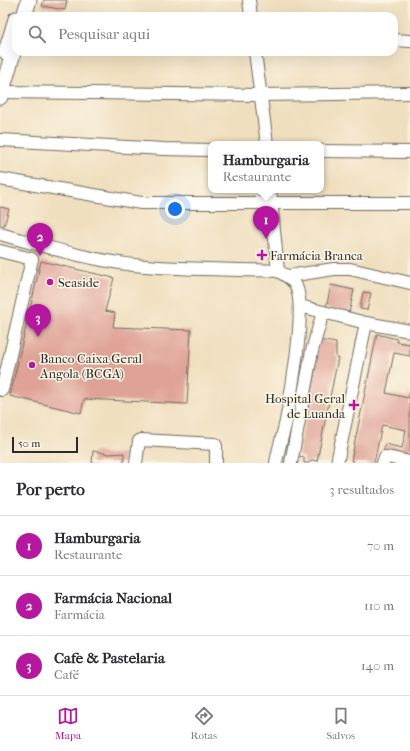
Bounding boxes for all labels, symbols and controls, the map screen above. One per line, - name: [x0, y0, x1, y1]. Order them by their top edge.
- search box: [12, 12, 398, 56]
- icon: search: [26, 23, 48, 45]
- text: Pesquisar aqui: [58, 25, 150, 43]
- popup: [208, 141, 324, 193]
- text: Hamburgaria: [223, 151, 309, 169]
- text: Restaurante: [223, 169, 291, 184]
- your location: [165, 199, 185, 219]
- pin: 1: [253, 206, 279, 239]
- pin: 2: [27, 223, 53, 256]
- place label: Farmácia Branca: [270, 248, 364, 263]
- marker: Farmácia Branca: [257, 250, 267, 260]
- place label: Seaside: [58, 275, 100, 290]
- marker: Seaside: [45, 277, 55, 287]
- pin: 3: [25, 304, 51, 337]
- place label: Banco Caixa Geral Angola (BCGA): [39, 351, 142, 381]
- marker: Banco Caixa Geral Angola (BCGA): [27, 360, 37, 370]
- place label: Hospital Geral de Luanda: [265, 391, 346, 421]
- marker: Hospital Geral de Luanda: [348, 399, 360, 411]
- scale bar: [12, 435, 78, 454]
- text: 50 m: [18, 437, 40, 450]
- text: Por perto: [16, 479, 85, 499]
- text: 3 resultados: [329, 482, 394, 497]
- text: Hamburgaria: [54, 529, 140, 547]
- text: 1: [27, 538, 31, 553]
- text: 70 m: [367, 538, 394, 553]
- text: Restaurante: [54, 547, 123, 562]
- text: Farmácia Nacional: [54, 589, 172, 607]
- text: 2: [26, 598, 32, 613]
- text: 110 m: [364, 598, 394, 613]
- text: Farmácia: [54, 607, 105, 622]
- text: Cafe & Pastelaria: [54, 649, 165, 667]
- text: 3: [26, 658, 32, 673]
- text: 140 m: [361, 658, 394, 673]
- text: Café: [54, 667, 79, 682]
- tab: Mapa: [55, 705, 81, 742]
- tab: Rotas: [191, 705, 217, 742]
- tab: Salvos: [327, 705, 355, 742]

